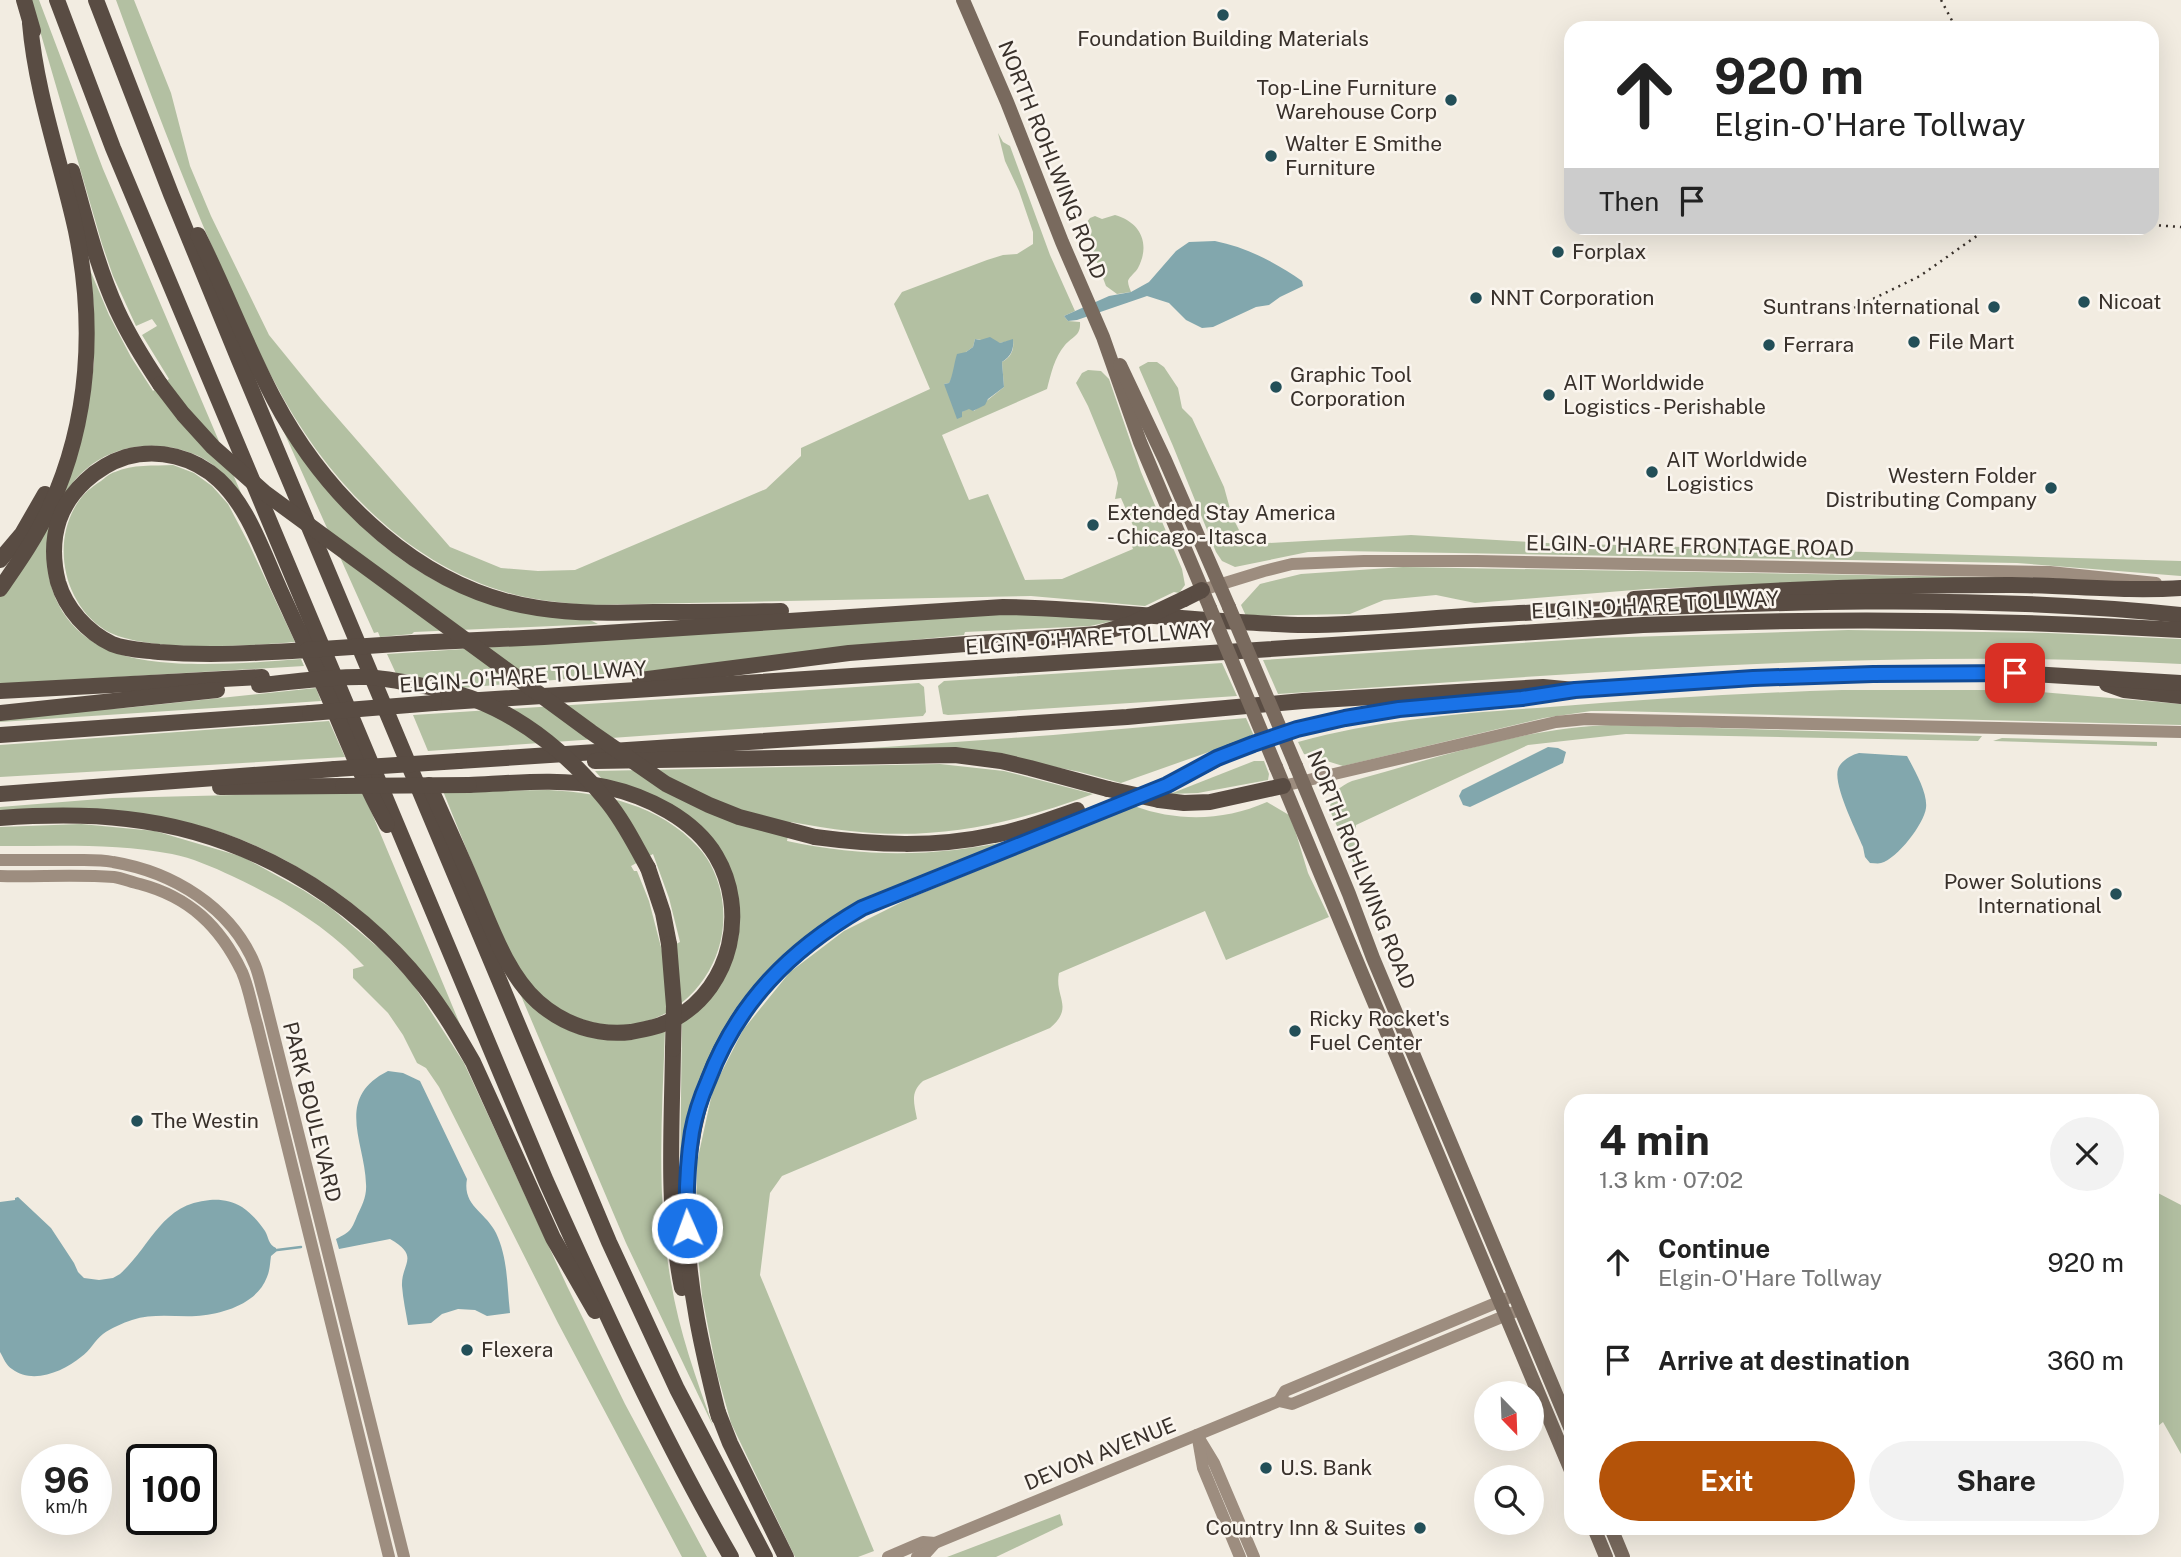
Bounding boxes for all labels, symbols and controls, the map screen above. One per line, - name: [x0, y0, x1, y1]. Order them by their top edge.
- marker: Foundation Building Materials: [1215, 7, 1231, 23]
- place label: Foundation Building Materials: [1077, 26, 1369, 51]
- street label: NORTH ROHLWING ROAD: [993, 37, 1112, 283]
- text: 920 m: [1714, 47, 1864, 105]
- icon: ahead: [1599, 49, 1690, 140]
- place label: Top-Line Furniture Warehouse Corp: [1257, 75, 1437, 124]
- marker: Top-Line Furniture Warehouse Corp: [1443, 92, 1459, 108]
- text: Elgin-O'Hare Tollway: [1714, 106, 2026, 143]
- place label: Walter E Smithe Furniture: [1285, 131, 1442, 180]
- marker: Walter E Smithe Furniture: [1263, 148, 1279, 164]
- icon: arrive: [1673, 182, 1711, 220]
- text: Then: [1599, 186, 1659, 217]
- place label: Forplax: [1572, 239, 1646, 264]
- marker: Forplax: [1550, 244, 1566, 260]
- place label: NNT Corporation: [1490, 285, 1654, 310]
- place label: Nicoat: [2098, 289, 2161, 314]
- marker: NNT Corporation: [1468, 290, 1484, 306]
- place label: Suntrans International: [1763, 294, 1980, 319]
- marker: Nicoat: [2076, 294, 2092, 310]
- marker: Suntrans International: [1986, 299, 2002, 315]
- place label: File Mart: [1928, 329, 2015, 354]
- place label: Ferrara: [1783, 332, 1854, 357]
- marker: File Mart: [1906, 334, 1922, 350]
- marker: Ferrara: [1761, 337, 1777, 353]
- place label: Graphic Tool Corporation: [1290, 362, 1412, 411]
- place label: AIT Worldwide Logistics - Perishable: [1563, 370, 1766, 419]
- marker: Graphic Tool Corporation: [1268, 379, 1284, 395]
- marker: AIT Worldwide Logistics - Perishable: [1541, 387, 1557, 403]
- place label: AIT Worldwide Logistics: [1666, 447, 1807, 496]
- place label: Western Folder Distributing Company: [1825, 463, 2037, 512]
- marker: AIT Worldwide Logistics: [1644, 464, 1660, 480]
- marker: Western Folder Distributing Company: [2043, 480, 2059, 496]
- place label: Extended Stay America - Chicago - Itasca: [1107, 500, 1336, 549]
- marker: Extended Stay America - Chicago - Itasca: [1085, 517, 1101, 533]
- street label: ELGIN-O'HARE FRONTAGE ROAD: [1526, 530, 1854, 561]
- street label: ELGIN-O'HARE TOLLWAY: [1530, 586, 1780, 623]
- street label: ELGIN-O'HARE TOLLWAY: [964, 617, 1214, 660]
- pin: [1985, 643, 2045, 703]
- icon: arrive: [1996, 654, 2034, 692]
- street label: ELGIN-O'HARE TOLLWAY: [398, 655, 648, 698]
- street label: NORTH ROHLWING ROAD: [1302, 747, 1421, 993]
- place label: Power Solutions International: [1944, 869, 2102, 918]
- marker: Power Solutions International: [2108, 886, 2124, 902]
- place label: Ricky Rocket's Fuel Center: [1309, 1006, 1450, 1055]
- street label: PARK BOULEVARD: [278, 1019, 347, 1205]
- marker: Ricky Rocket's Fuel Center: [1287, 1023, 1303, 1039]
- place label: The Westin: [151, 1108, 259, 1133]
- marker: The Westin: [129, 1113, 145, 1129]
- text: 4 min: [1599, 1115, 1710, 1164]
- button: close: [2050, 1117, 2124, 1191]
- text: 1.3 km · 07:02: [1599, 1166, 1743, 1193]
- position arrow: [650, 1191, 724, 1265]
- text: Continue: [1658, 1233, 1770, 1264]
- icon: ahead: [1599, 1243, 1637, 1281]
- text: 920 m: [2048, 1247, 2124, 1278]
- text: Elgin-O'Hare Tollway: [1658, 1264, 1882, 1291]
- place label: Flexera: [481, 1337, 553, 1362]
- icon: arrive: [1599, 1341, 1637, 1379]
- marker: Flexera: [459, 1342, 475, 1358]
- text: Arrive at destination: [1658, 1345, 1910, 1376]
- text: 360 m: [2047, 1345, 2124, 1376]
- north arrow: [1474, 1381, 1544, 1451]
- map controls: [1474, 1381, 1544, 1535]
- street label: DEVON AVENUE: [1020, 1412, 1179, 1495]
- button: Exit: [1599, 1441, 1855, 1521]
- button: Share: [1869, 1441, 2124, 1521]
- speed limit sign: 100: [126, 1444, 217, 1535]
- place label: U.S. Bank: [1280, 1455, 1372, 1480]
- text: 96: [43, 1460, 90, 1501]
- marker: U.S. Bank: [1258, 1460, 1274, 1476]
- button: search: [1474, 1465, 1544, 1535]
- text: km/h: [45, 1496, 88, 1517]
- place label: Country Inn & Suites: [1206, 1515, 1406, 1540]
- marker: Country Inn & Suites: [1412, 1520, 1428, 1536]

